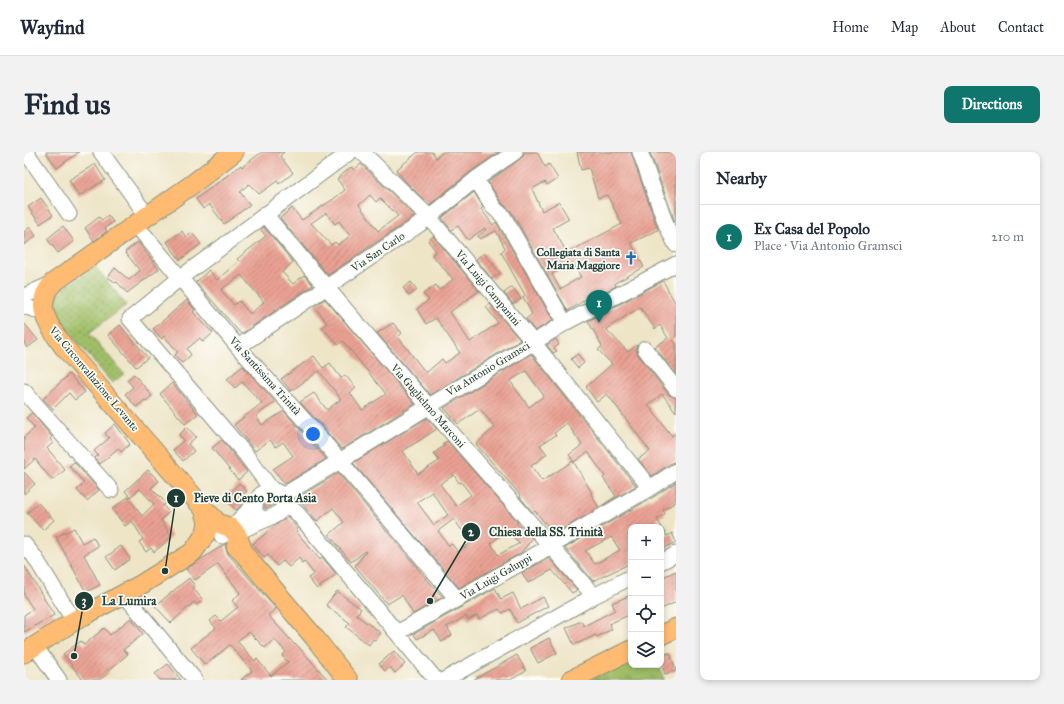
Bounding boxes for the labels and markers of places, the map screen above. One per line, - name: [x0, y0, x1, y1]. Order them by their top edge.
- place label: Collegiata di Santa Maria Maggiore: [536, 246, 620, 272]
- church icon: Collegiata di Santa Maria Maggiore: [623, 250, 639, 266]
- pin: 1: [586, 290, 612, 323]
- callout: Pieve di Cento Porta Asia: [166, 486, 325, 510]
- callout: Chiesa della SS. Trinità: [461, 520, 611, 544]
- callout: La Lumira: [74, 589, 165, 613]

